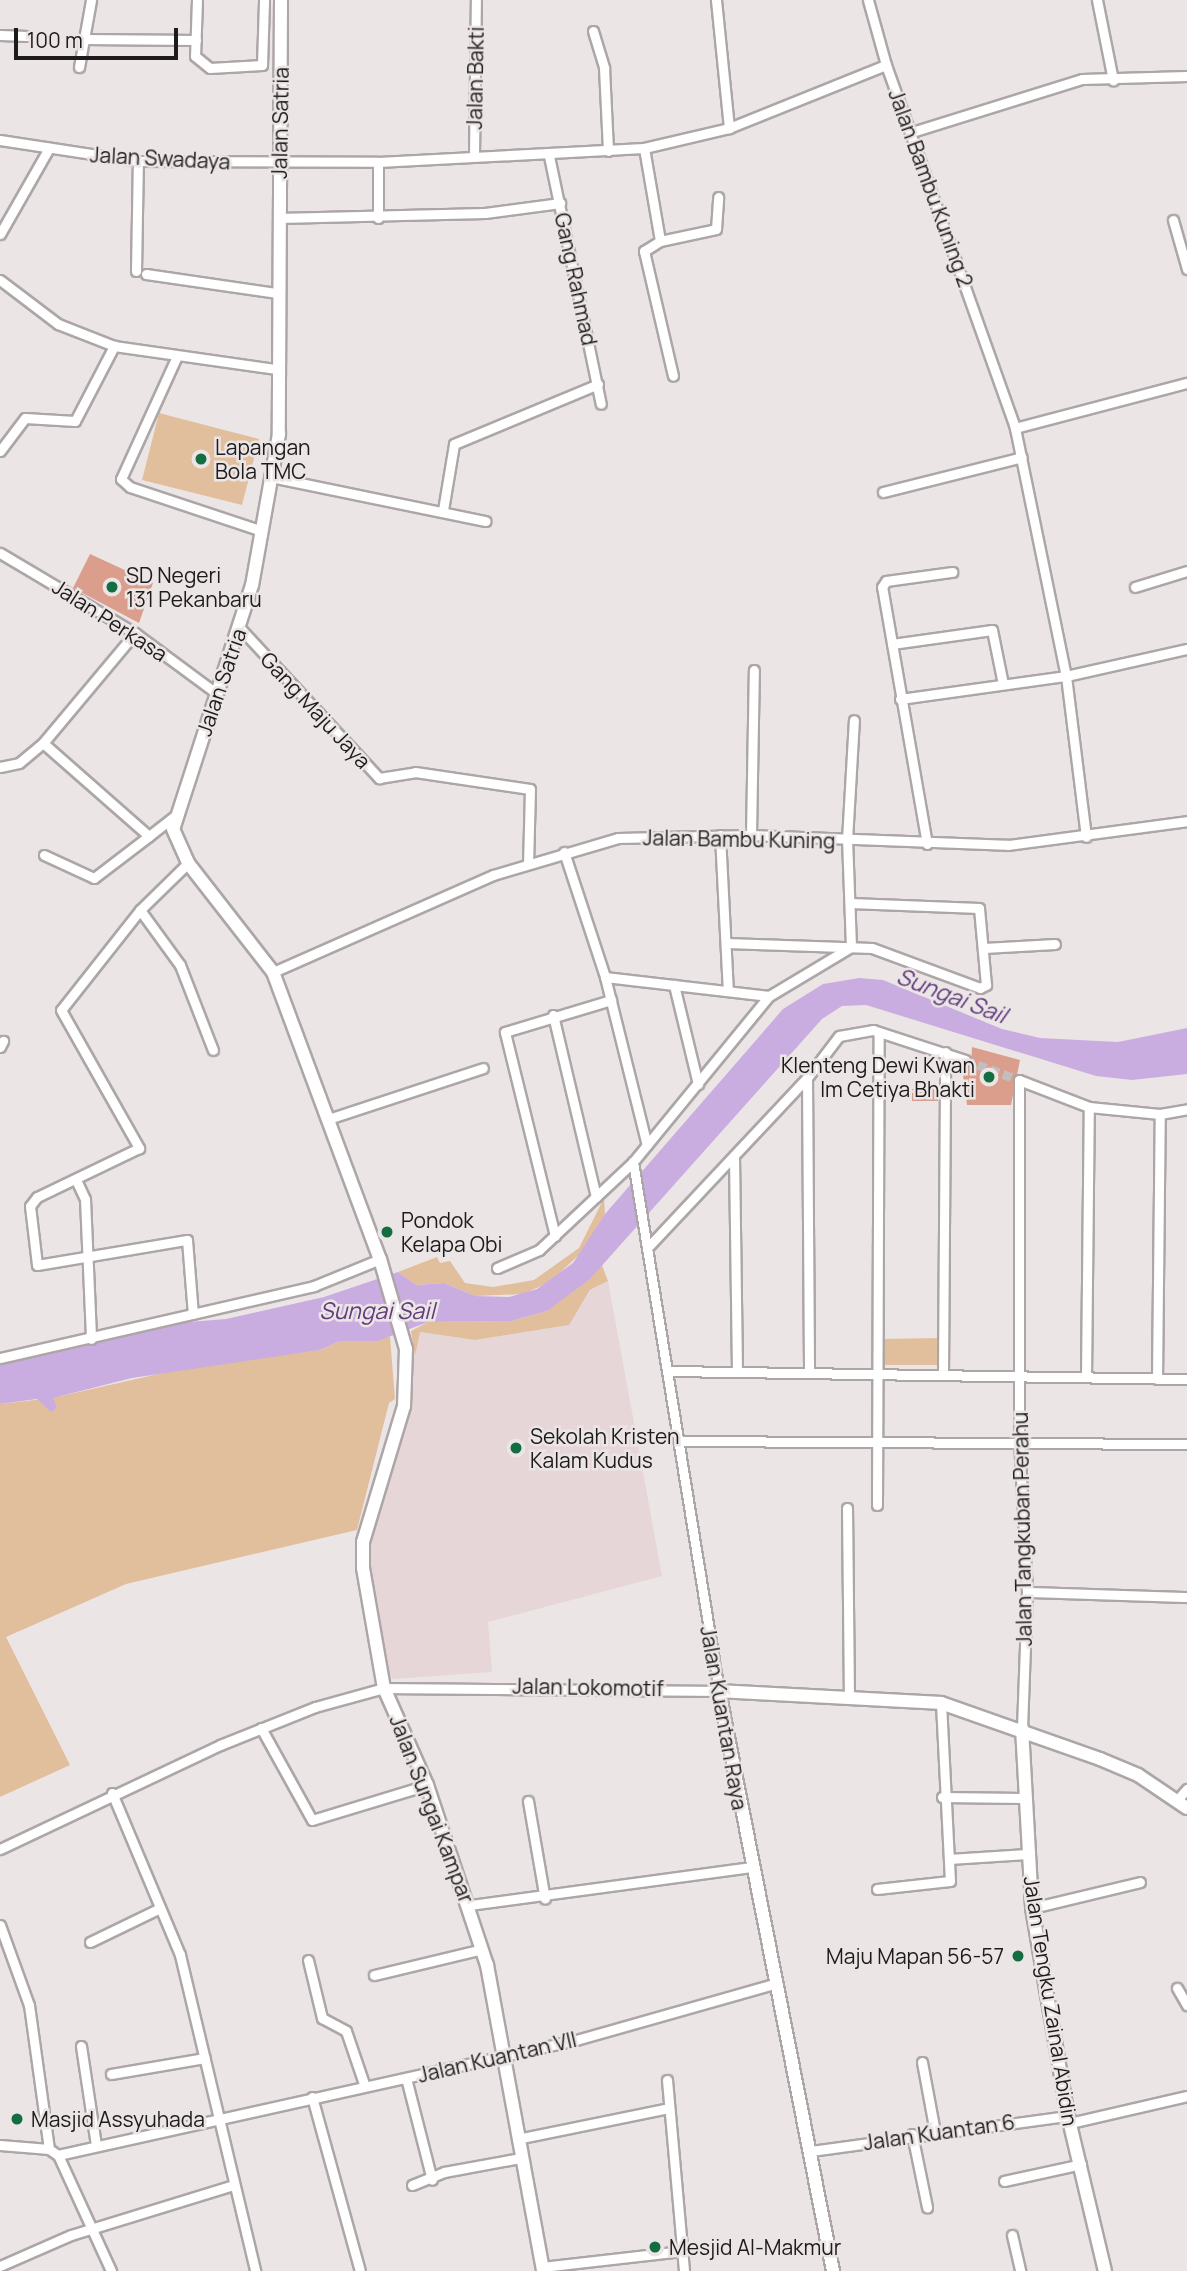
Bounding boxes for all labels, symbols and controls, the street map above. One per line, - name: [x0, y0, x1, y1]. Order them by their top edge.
- scale bar: [18, 14, 182, 58]
- text: 100 m: [27, 26, 83, 54]
- street label: Jalan Bakti: [462, 26, 488, 130]
- street label: Jalan Satria: [266, 67, 294, 179]
- street label: Jalan Bambu Kuning 2: [883, 86, 979, 290]
- street label: Jalan Swadaya: [89, 142, 231, 174]
- street label: Gang Rahmad: [550, 210, 602, 348]
- place label: Lapangan Bola TMC: [215, 434, 311, 484]
- marker: Lapangan Bola TMC: [193, 451, 209, 467]
- place label: SD Negeri 131 Pekanbaru: [126, 562, 262, 612]
- street label: Jalan Perkasa: [48, 574, 172, 666]
- marker: SD Negeri 131 Pekanbaru: [104, 579, 120, 595]
- street label: Jalan Satria: [191, 625, 251, 739]
- street label: Gang Maju Jaya: [256, 647, 376, 773]
- street label: Jalan Bambu Kuning: [643, 825, 835, 853]
- water label: Sungai Sail: [893, 961, 1011, 1029]
- place label: Klenteng Dewi Kwan Im Cetiya Bhakti: [781, 1052, 975, 1102]
- marker: Klenteng Dewi Kwan Im Cetiya Bhakti: [981, 1069, 997, 1085]
- place label: Pondok Kelapa Obi: [401, 1207, 502, 1257]
- marker: Pondok Kelapa Obi: [379, 1224, 395, 1240]
- water label: Sungai Sail: [319, 1296, 435, 1324]
- street label: Jalan Tangkuban Perahu: [1007, 1412, 1037, 1646]
- place label: Sekolah Kristen Kalam Kudus: [530, 1423, 679, 1473]
- marker: Sekolah Kristen Kalam Kudus: [508, 1440, 524, 1456]
- street label: Jalan Kuantan Raya: [695, 1624, 753, 1812]
- street label: Jalan Lokomotif: [512, 1673, 664, 1701]
- street label: Jalan Sungai Kampar: [385, 1711, 479, 1907]
- street label: Jalan Tengku Zainal Abidin: [1019, 1874, 1083, 2128]
- place label: Maju Mapan 56-57: [826, 1943, 1004, 1969]
- marker: Maju Mapan 56-57: [1010, 1948, 1026, 1964]
- street label: Jalan Kuantan VII: [415, 2026, 579, 2088]
- place label: Masjid Assyuhada: [31, 2106, 205, 2132]
- street label: Jalan Kuantan 6: [862, 2109, 1016, 2155]
- marker: Masjid Assyuhada: [9, 2111, 25, 2127]
- place label: Mesjid Al-Makmur: [669, 2234, 841, 2260]
- marker: Mesjid Al-Makmur: [647, 2239, 663, 2255]

